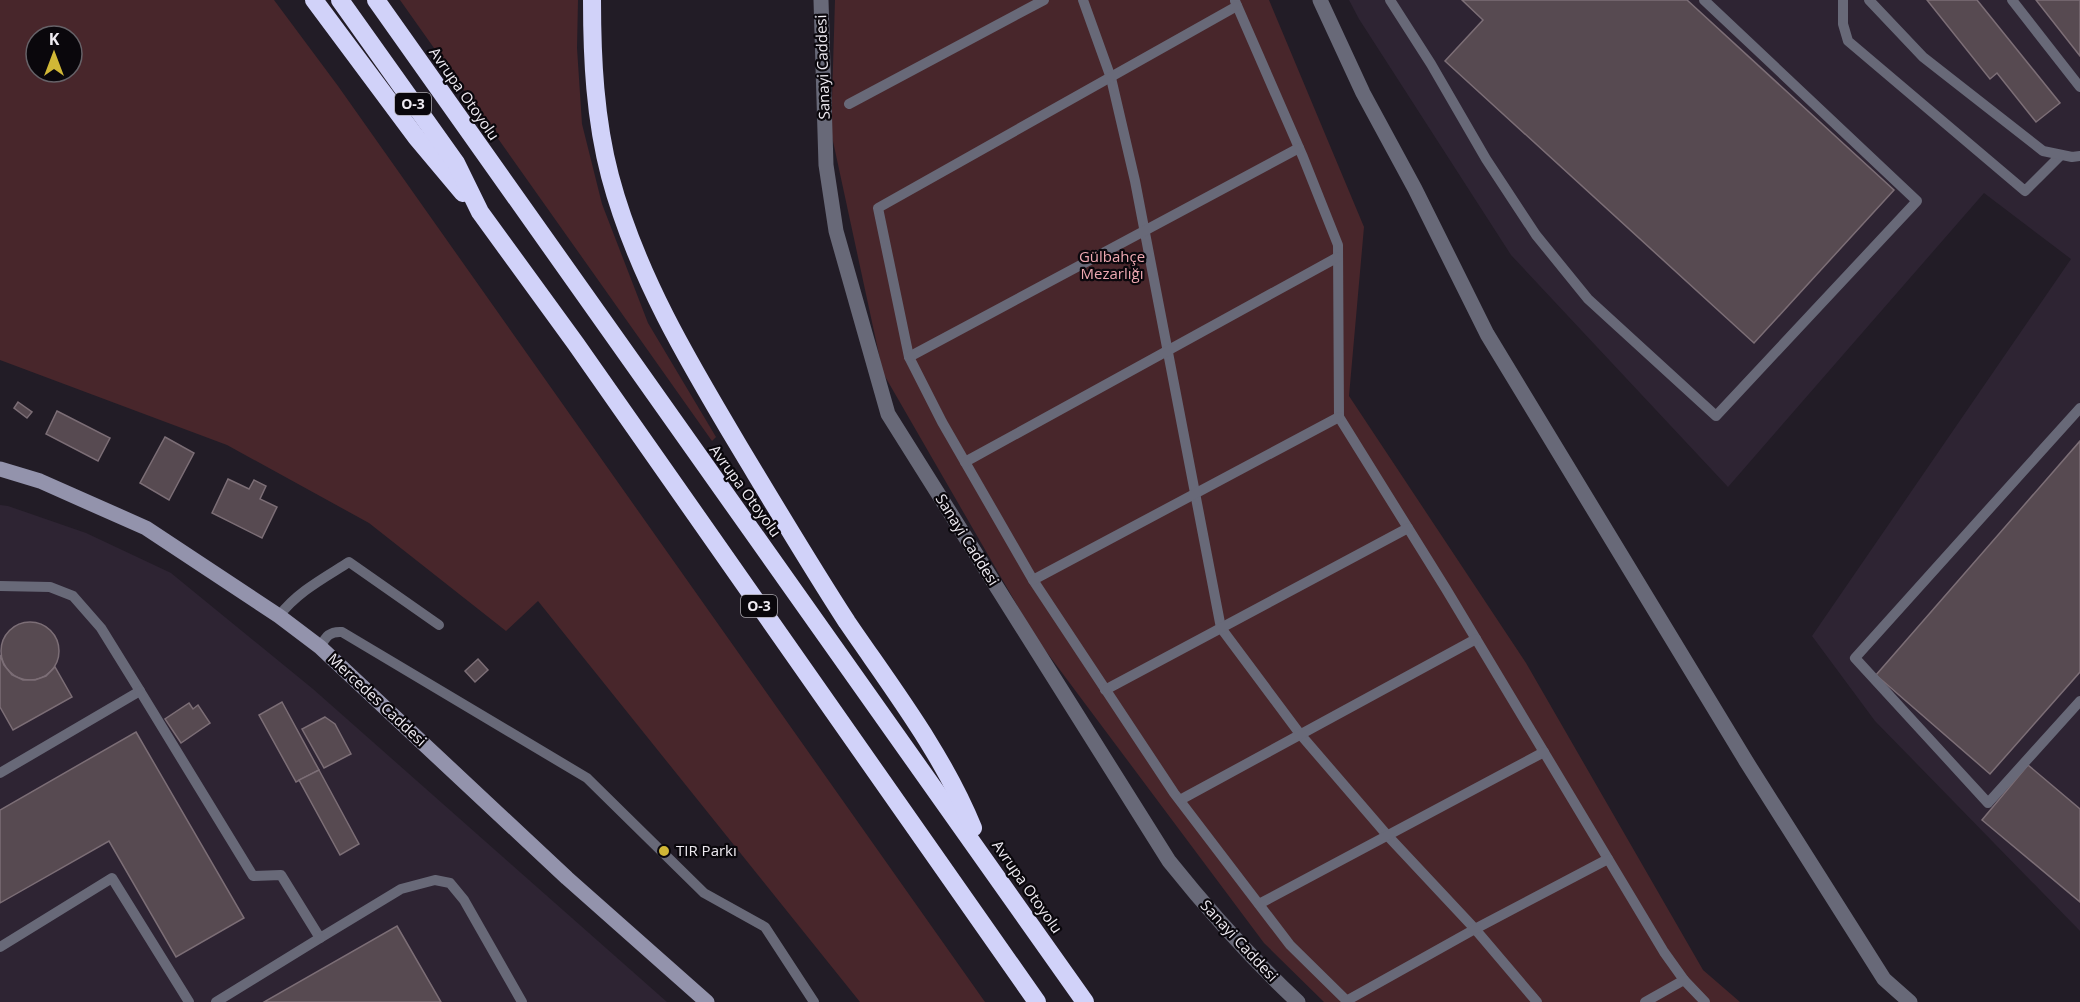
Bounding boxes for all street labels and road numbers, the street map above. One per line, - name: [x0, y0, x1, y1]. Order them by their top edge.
- street label: Sanayi Caddesi: [810, 14, 834, 120]
- street label: Avrupa Otoyolu: [425, 43, 504, 144]
- road number: O-3: [395, 93, 431, 115]
- street label: Avrupa Otoyolu: [706, 440, 786, 540]
- street label: Sanayi Caddesi: [932, 490, 1004, 589]
- road number: O-3: [741, 595, 777, 617]
- street label: Mercedes Caddesi: [324, 648, 431, 750]
- street label: Avrupa Otoyolu: [988, 836, 1067, 937]
- street label: Sanayi Caddesi: [1197, 895, 1283, 985]

